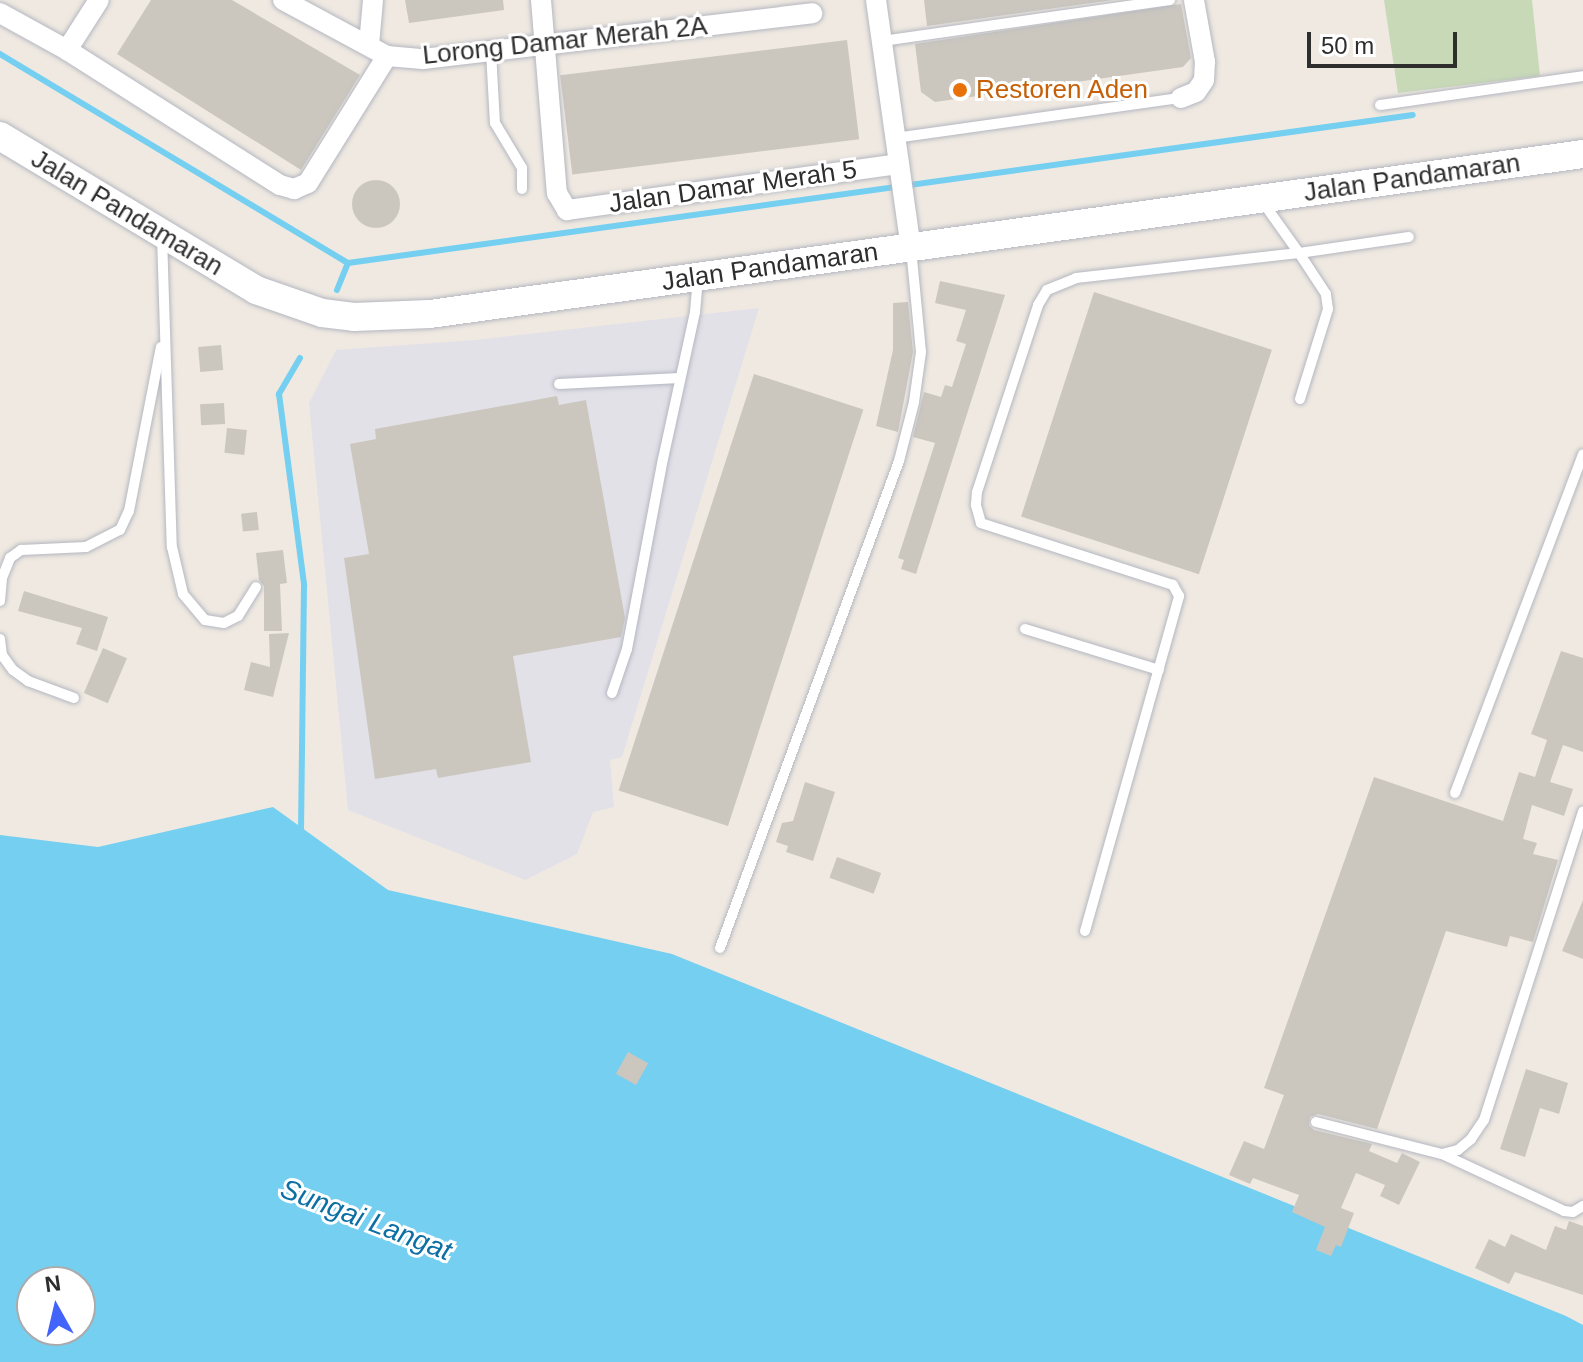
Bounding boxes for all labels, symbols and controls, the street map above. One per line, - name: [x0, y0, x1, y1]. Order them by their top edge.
- street label: Lorong Damar Merah 2A: [421, 11, 709, 71]
- scale bar: [1311, 16, 1461, 66]
- text: 50 m: [1321, 32, 1374, 59]
- place label: Restoren Aden: [976, 74, 1149, 106]
- marker: Restoren Aden: [951, 81, 969, 99]
- street label: Jalan Pandamaran: [25, 143, 229, 283]
- street label: Jalan Pandamaran: [1302, 147, 1522, 209]
- street label: Jalan Damar Merah 5: [607, 154, 859, 220]
- street label: Jalan Pandamaran: [660, 236, 880, 298]
- water label: Sungai Langat: [276, 1172, 456, 1268]
- north arrow: [16, 1266, 96, 1346]
- text: N: [43, 1270, 62, 1297]

